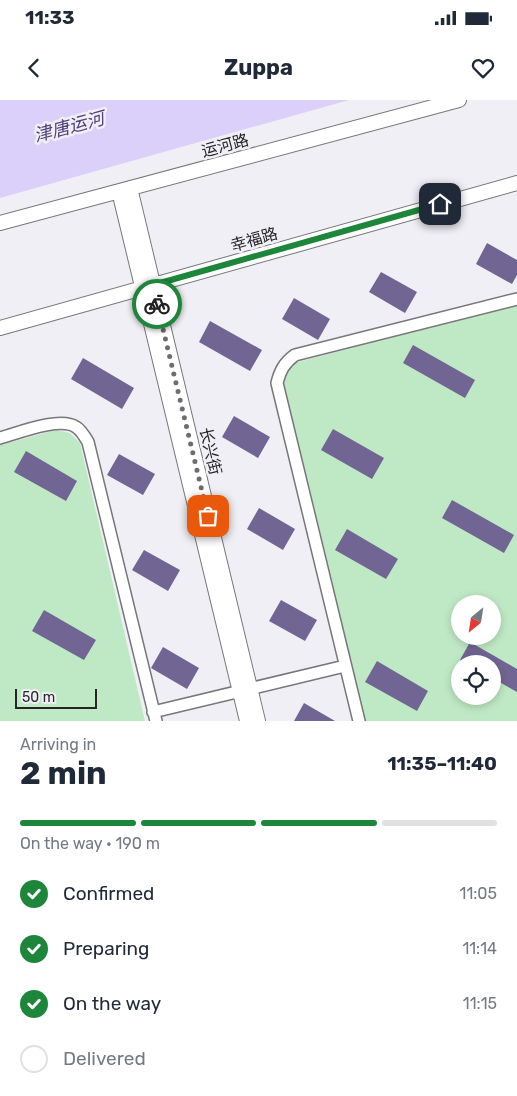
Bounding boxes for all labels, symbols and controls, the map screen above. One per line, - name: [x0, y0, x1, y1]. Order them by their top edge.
- text: 11:33: [25, 6, 74, 29]
- icon: back: [20, 54, 48, 82]
- text: Zuppa: [224, 54, 293, 81]
- icon: heart: [469, 54, 497, 82]
- water label: 津唐运河: [31, 106, 110, 147]
- street label: 运河路: [199, 130, 251, 161]
- pin: [419, 183, 461, 225]
- icon: home: [426, 190, 454, 218]
- street label: 幸福路: [228, 224, 280, 255]
- courier: [132, 279, 182, 329]
- icon: bike: [143, 290, 171, 318]
- street label: 长兴街: [196, 426, 225, 477]
- pin: [187, 495, 229, 537]
- icon: bag: [194, 502, 222, 530]
- north arrow: [451, 595, 501, 645]
- map controls: [451, 595, 501, 705]
- button: locate: [451, 655, 501, 705]
- scale bar: [15, 686, 98, 709]
- text: 50 m: [22, 689, 55, 706]
- text: Arriving in: [20, 735, 96, 754]
- text: 11:35–11:40: [387, 752, 497, 775]
- text: 2 min: [20, 754, 107, 792]
- text: On the way · 190 m: [20, 834, 160, 853]
- icon: check: [20, 880, 48, 908]
- text: Confirmed: [63, 882, 154, 905]
- text: 11:05: [460, 884, 497, 903]
- icon: check: [20, 935, 48, 963]
- text: Preparing: [63, 937, 149, 960]
- text: 11:14: [462, 939, 497, 958]
- icon: check: [20, 990, 48, 1018]
- text: On the way: [63, 992, 161, 1015]
- text: 11:15: [463, 994, 497, 1013]
- text: Delivered: [63, 1047, 146, 1070]

